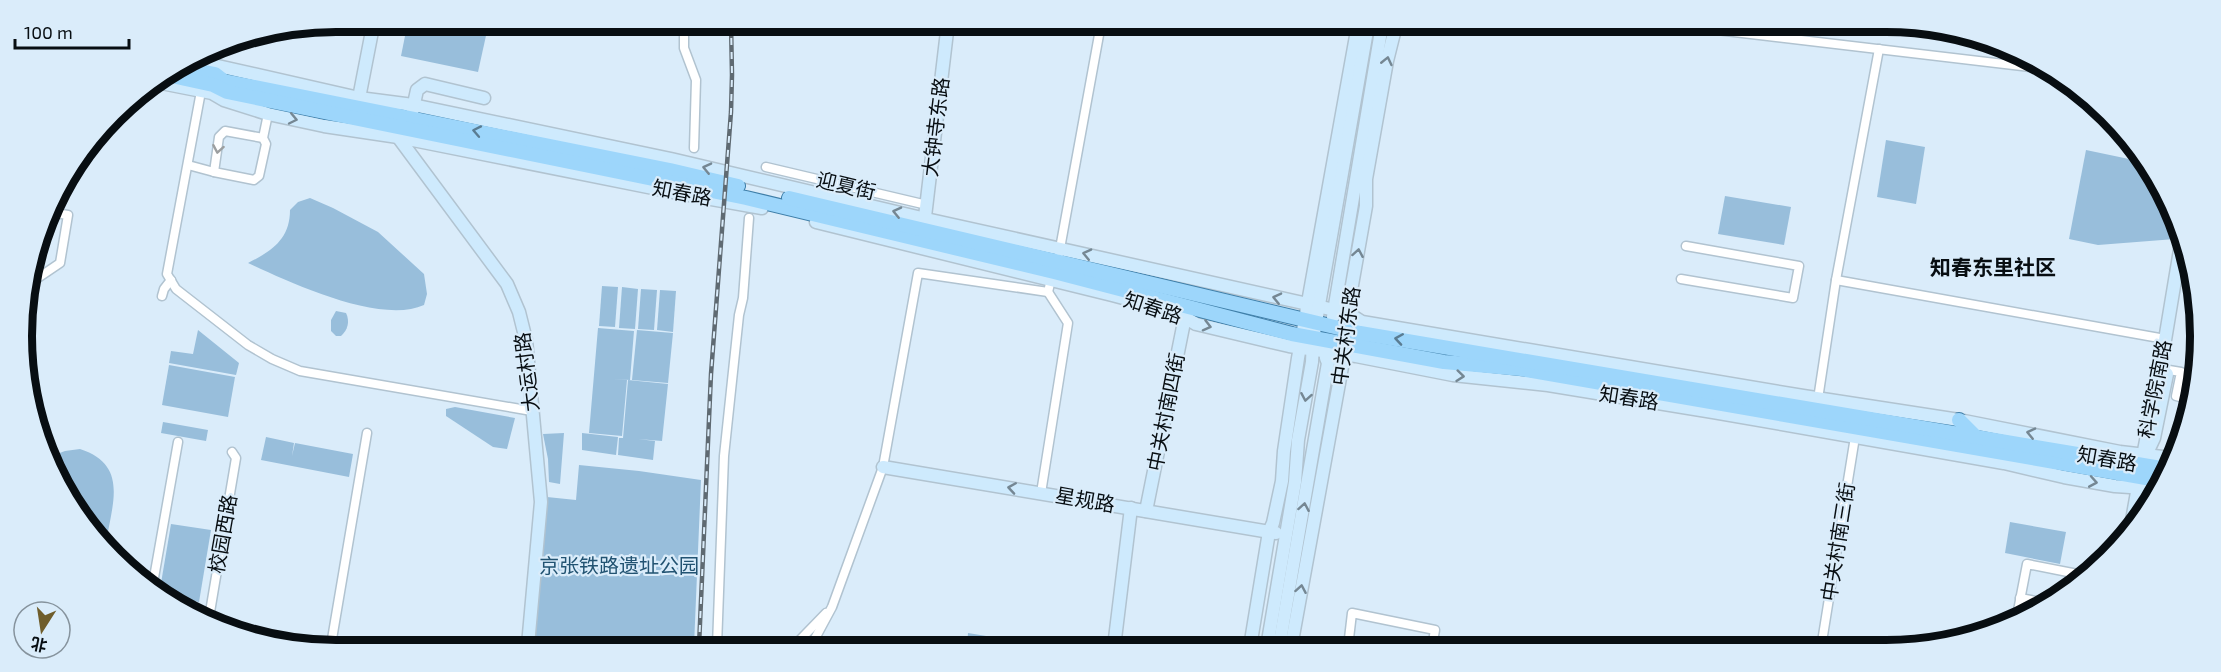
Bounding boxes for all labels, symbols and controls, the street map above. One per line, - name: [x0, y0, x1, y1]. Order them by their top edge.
- scale bar: [15, 12, 129, 50]
- text: 100 m: [24, 21, 73, 43]
- one-way arrow: [1380, 56, 1393, 66]
- street label: 大钟寺东路: [917, 76, 953, 178]
- one-way arrow: [288, 112, 298, 125]
- one-way arrow: [472, 125, 482, 138]
- one-way arrow: [212, 144, 224, 153]
- one-way arrow: [702, 162, 712, 175]
- street label: 迎夏街: [814, 167, 878, 203]
- street label: 知春路: [650, 175, 714, 210]
- one-way arrow: [892, 207, 902, 220]
- one-way arrow: [1082, 249, 1092, 262]
- one-way arrow: [1351, 249, 1364, 259]
- district label: 知春东里社区: [1930, 254, 2056, 279]
- street label: 中关村东路: [1326, 285, 1364, 387]
- street label: 知春路: [1121, 286, 1186, 328]
- one-way arrow: [1272, 292, 1282, 305]
- one-way arrow: [1202, 319, 1212, 332]
- street label: 大运村路: [509, 331, 543, 413]
- one-way arrow: [1394, 334, 1403, 346]
- street label: 科学院南路: [2133, 337, 2175, 440]
- street label: 中关村南四街: [1142, 351, 1188, 473]
- one-way arrow: [1456, 369, 1465, 382]
- street label: 知春路: [1598, 380, 1661, 414]
- one-way arrow: [1300, 391, 1313, 401]
- one-way arrow: [2026, 428, 2036, 441]
- street label: 知春路: [2076, 441, 2139, 475]
- one-way arrow: [2088, 475, 2098, 488]
- street label: 中关村南三街: [1816, 481, 1858, 603]
- one-way arrow: [1007, 482, 1017, 495]
- street label: 星规路: [1054, 482, 1117, 516]
- street label: 校园西路: [203, 492, 241, 575]
- one-way arrow: [1297, 502, 1309, 511]
- park label: 京张铁路遗址公园: [539, 553, 699, 577]
- one-way arrow: [1294, 585, 1307, 595]
- north arrow: [12, 600, 72, 660]
- text: 北: [29, 634, 49, 656]

